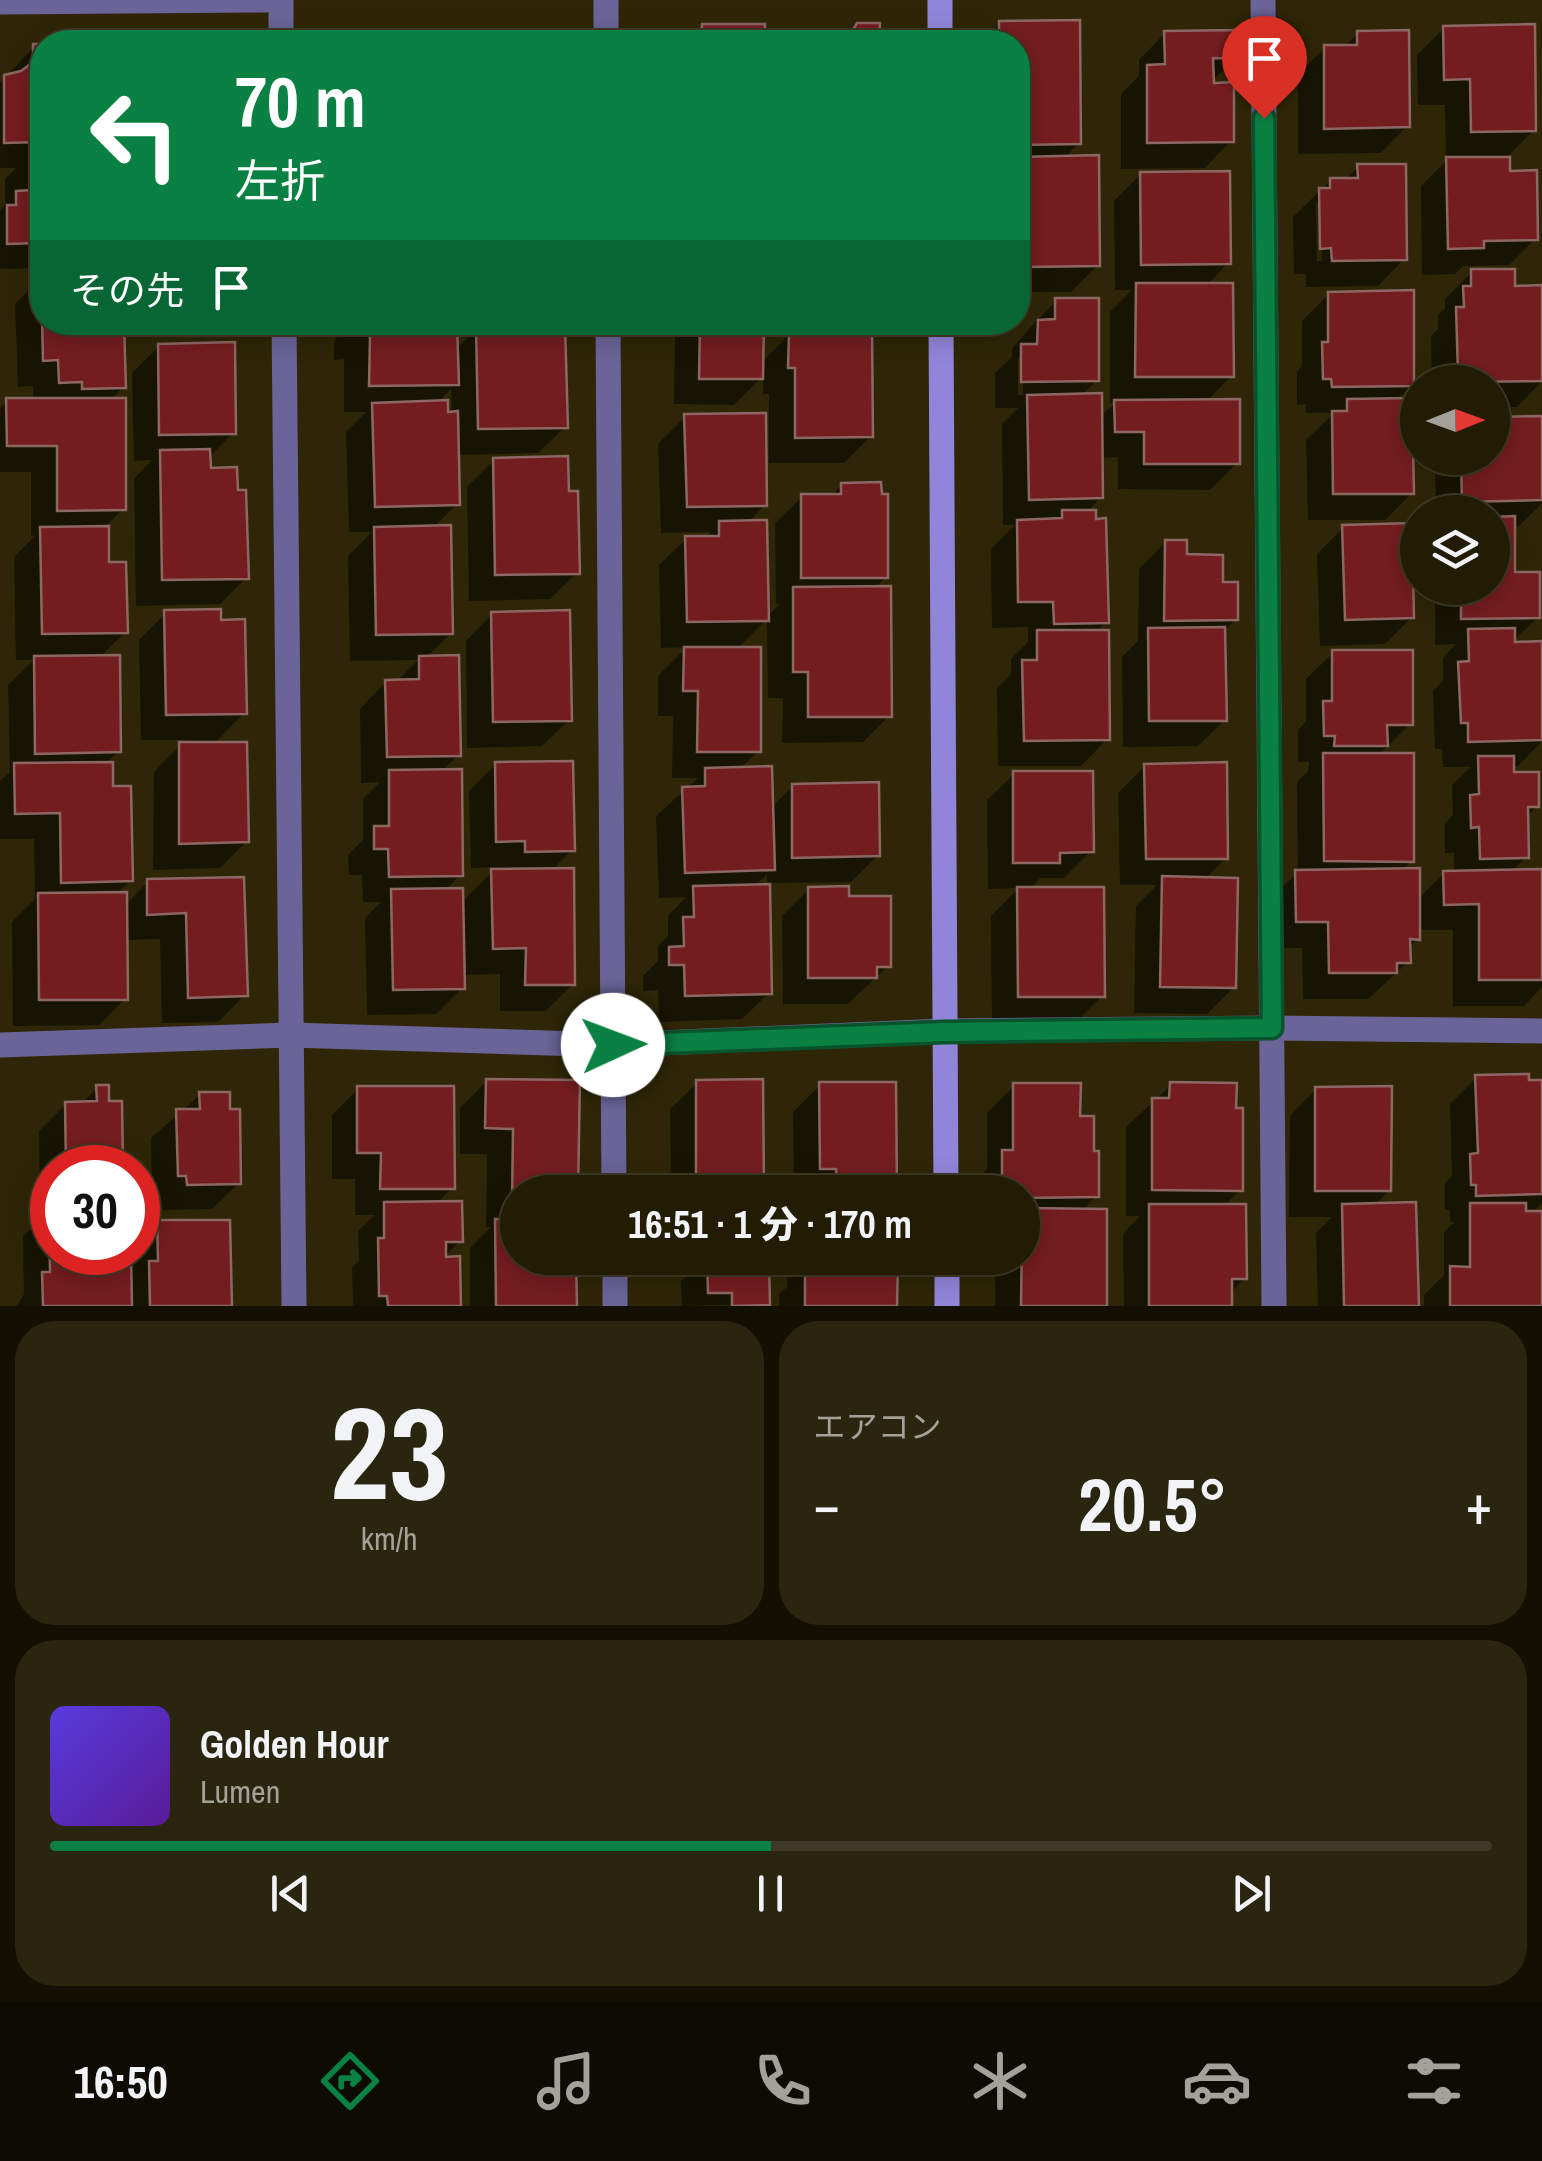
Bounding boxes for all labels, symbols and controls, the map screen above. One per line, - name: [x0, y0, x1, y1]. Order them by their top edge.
- pin: [1222, 16, 1307, 119]
- icon: arrive: [1237, 31, 1292, 86]
- text: 70 m: [235, 55, 366, 149]
- icon: left: [70, 70, 200, 200]
- text: 左折: [235, 150, 325, 211]
- icon: arrive: [204, 260, 259, 315]
- text: その先: [70, 265, 184, 316]
- north arrow: [1400, 365, 1510, 475]
- map controls: [1400, 365, 1510, 605]
- button: layers: [1400, 495, 1510, 605]
- position arrow: [561, 993, 665, 1097]
- speed limit sign: 30: [30, 1145, 160, 1275]
- text: 16:51 · 1 分 · 170 m: [628, 1199, 912, 1250]
- text: 23: [330, 1364, 449, 1540]
- text: エアコン: [814, 1405, 942, 1448]
- text: 20.5°: [1078, 1453, 1228, 1554]
- text: −: [814, 1467, 840, 1541]
- text: +: [1466, 1467, 1492, 1541]
- text: km/h: [361, 1517, 418, 1560]
- text: Golden Hour: [200, 1719, 389, 1770]
- text: Lumen: [200, 1770, 280, 1813]
- icon: previous: [263, 1866, 318, 1921]
- icon: pause: [743, 1866, 798, 1921]
- icon: next: [1224, 1866, 1279, 1921]
- icon: directions: [315, 2046, 385, 2116]
- icon: music: [531, 2046, 601, 2116]
- icon: phone: [748, 2046, 818, 2116]
- icon: climate: [965, 2046, 1035, 2116]
- icon: car: [1182, 2046, 1252, 2116]
- icon: filters: [1399, 2046, 1469, 2116]
- text: 16:50: [73, 2051, 168, 2112]

